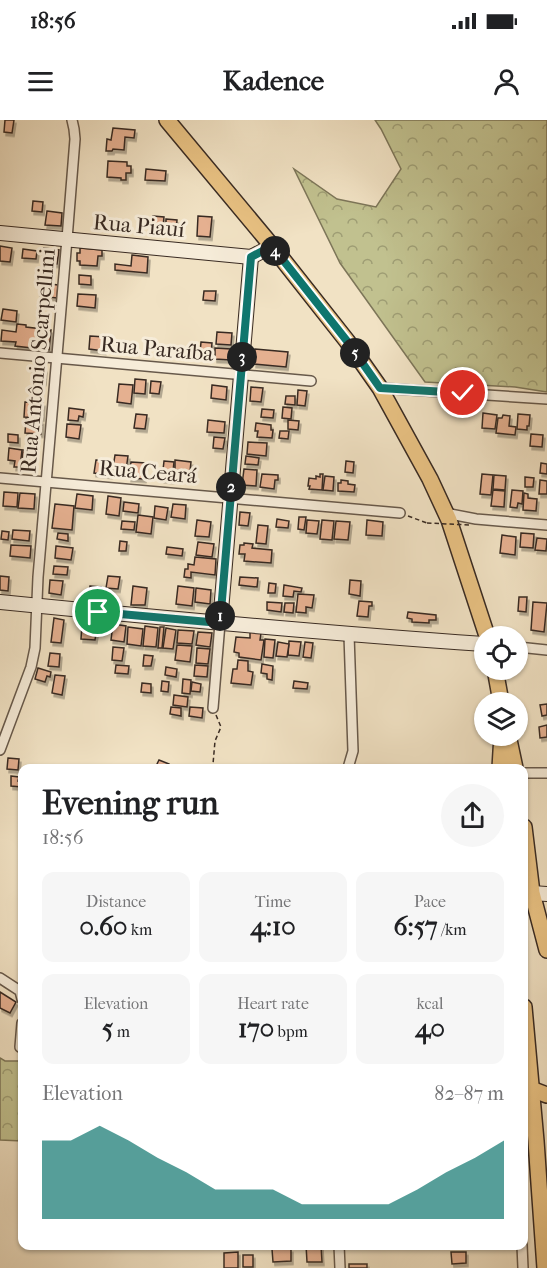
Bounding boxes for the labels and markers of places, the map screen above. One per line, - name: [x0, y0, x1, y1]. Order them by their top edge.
- pin: 4: [260, 236, 290, 266]
- pin: 5: [340, 338, 370, 368]
- pin: 3: [227, 342, 257, 372]
- pin: [437, 367, 488, 418]
- pin: 2: [216, 472, 246, 502]
- pin: [72, 586, 123, 637]
- pin: 1: [205, 601, 235, 631]

